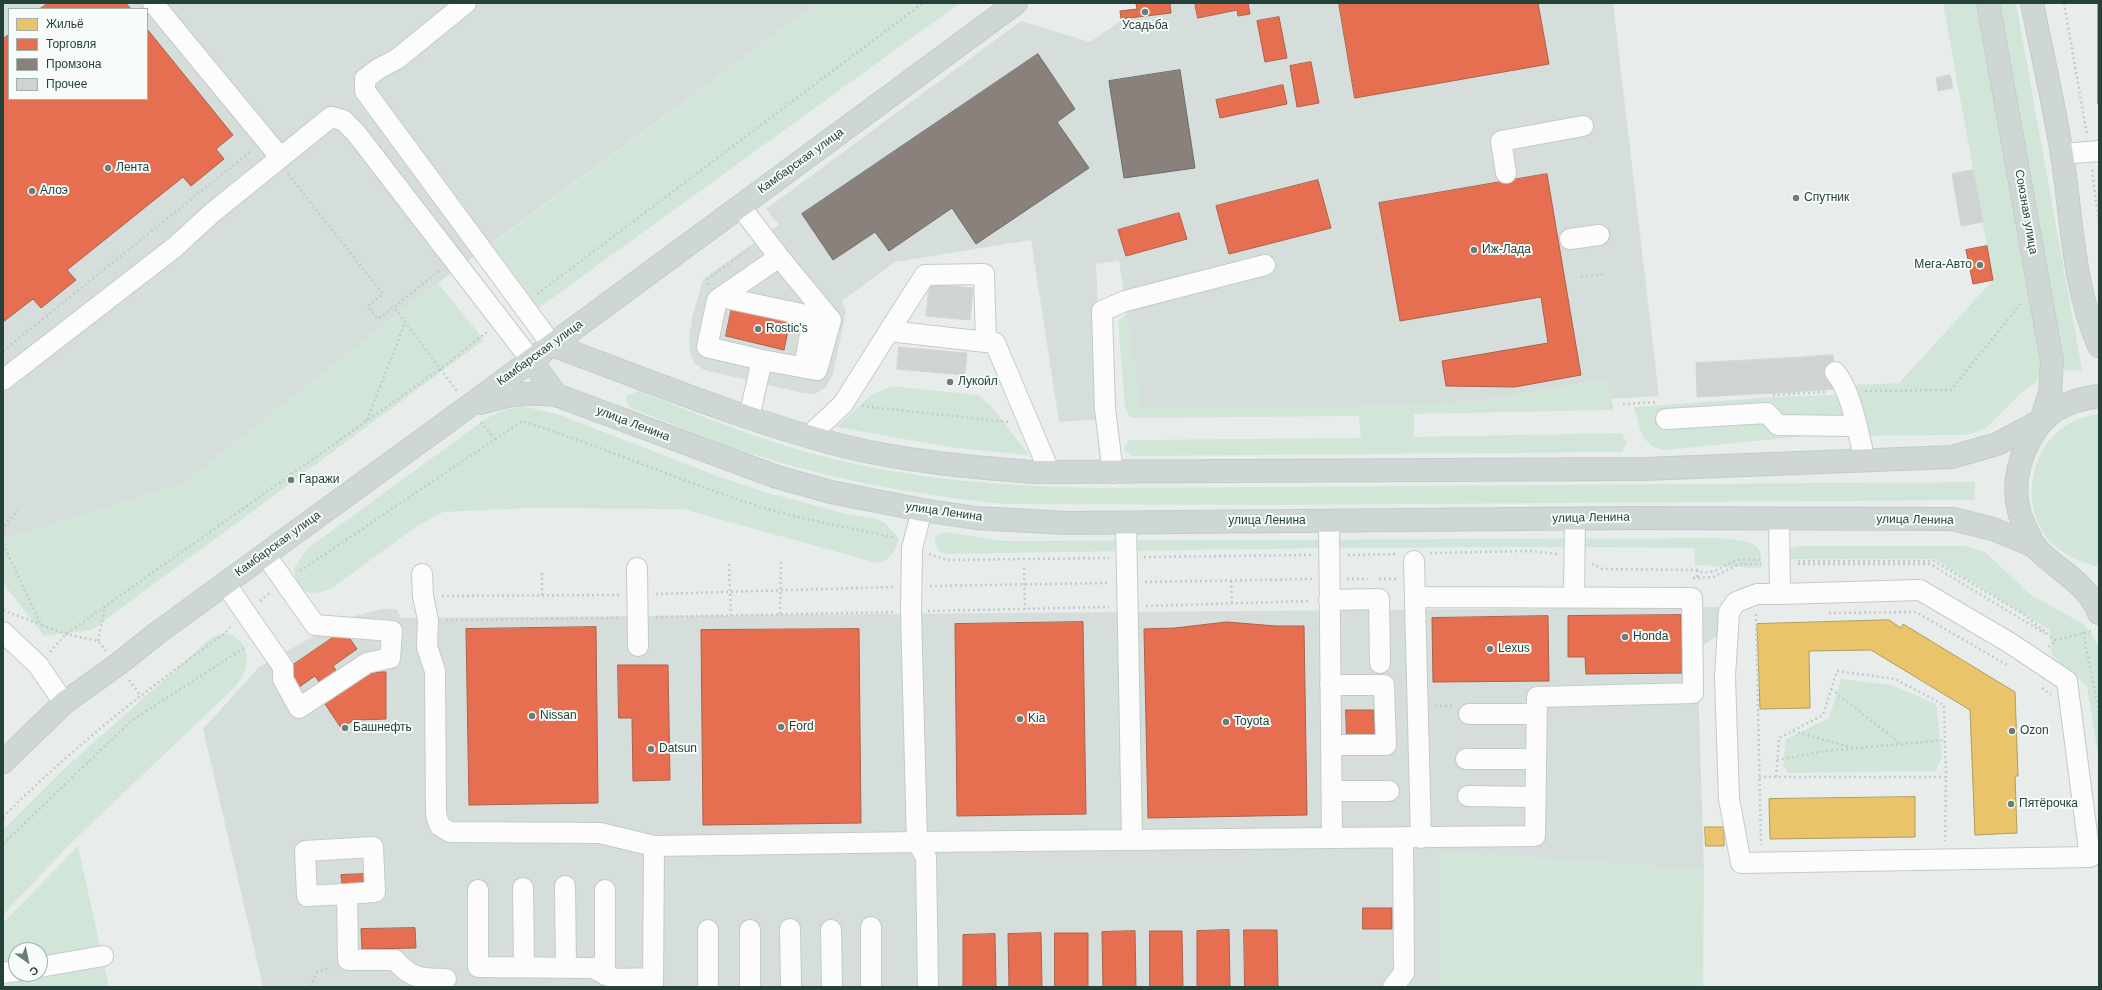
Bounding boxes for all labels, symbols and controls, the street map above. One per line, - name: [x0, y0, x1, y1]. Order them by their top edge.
- marker: Усадьба: [1140, 7, 1150, 17]
- legend: [8, 8, 148, 100]
- text: Жильё: [46, 17, 84, 31]
- place label: Усадьба: [1122, 19, 1168, 33]
- text: Торговля: [46, 37, 96, 51]
- text: Промзона: [46, 57, 101, 71]
- text: Прочее: [46, 77, 87, 91]
- street label: Камбарская улица: [755, 125, 847, 197]
- place label: Лента: [116, 161, 149, 175]
- marker: Лента: [103, 163, 113, 173]
- street label: Союзная улица: [2011, 168, 2041, 256]
- place label: Алоэ: [40, 184, 68, 198]
- marker: Алоэ: [27, 186, 37, 196]
- place label: Спутник: [1804, 191, 1849, 205]
- marker: Спутник: [1791, 193, 1801, 203]
- place label: Иж-Лада: [1482, 243, 1531, 257]
- marker: Иж-Лада: [1469, 245, 1479, 255]
- place label: Мега-Авто: [1914, 258, 1972, 272]
- marker: Мега-Авто: [1975, 260, 1985, 270]
- street label: Камбарская улица: [494, 317, 586, 389]
- place label: Rostic's: [766, 322, 808, 336]
- marker: Rostic's: [753, 324, 763, 334]
- place label: Лукойл: [958, 375, 998, 389]
- marker: Лукойл: [945, 377, 955, 387]
- street label: улица Ленина: [594, 403, 672, 445]
- place label: Гаражи: [299, 473, 340, 487]
- marker: Гаражи: [286, 475, 296, 485]
- street label: улица Ленина: [905, 499, 983, 525]
- street label: Камбарская улица: [232, 508, 324, 580]
- street label: улица Ленина: [1552, 510, 1630, 526]
- street label: улица Ленина: [1876, 512, 1954, 528]
- street label: улица Ленина: [1228, 514, 1306, 528]
- place label: Honda: [1633, 630, 1668, 644]
- marker: Honda: [1620, 632, 1630, 642]
- place label: Lexus: [1498, 642, 1530, 656]
- marker: Lexus: [1485, 644, 1495, 654]
- place label: Nissan: [540, 709, 577, 723]
- marker: Nissan: [527, 711, 537, 721]
- place label: Kia: [1028, 712, 1045, 726]
- marker: Kia: [1015, 714, 1025, 724]
- place label: Toyota: [1234, 715, 1269, 729]
- marker: Toyota: [1221, 717, 1231, 727]
- place label: Ford: [789, 720, 814, 734]
- place label: Башнефть: [353, 721, 412, 735]
- marker: Ford: [776, 722, 786, 732]
- marker: Башнефть: [340, 723, 350, 733]
- place label: Ozon: [2020, 724, 2049, 738]
- marker: Ozon: [2007, 726, 2017, 736]
- place label: Datsun: [659, 742, 697, 756]
- marker: Datsun: [646, 744, 656, 754]
- place label: Пятёрочка: [2019, 797, 2078, 811]
- marker: Пятёрочка: [2006, 799, 2016, 809]
- north arrow: [8, 942, 48, 982]
- text: С: [27, 964, 41, 978]

